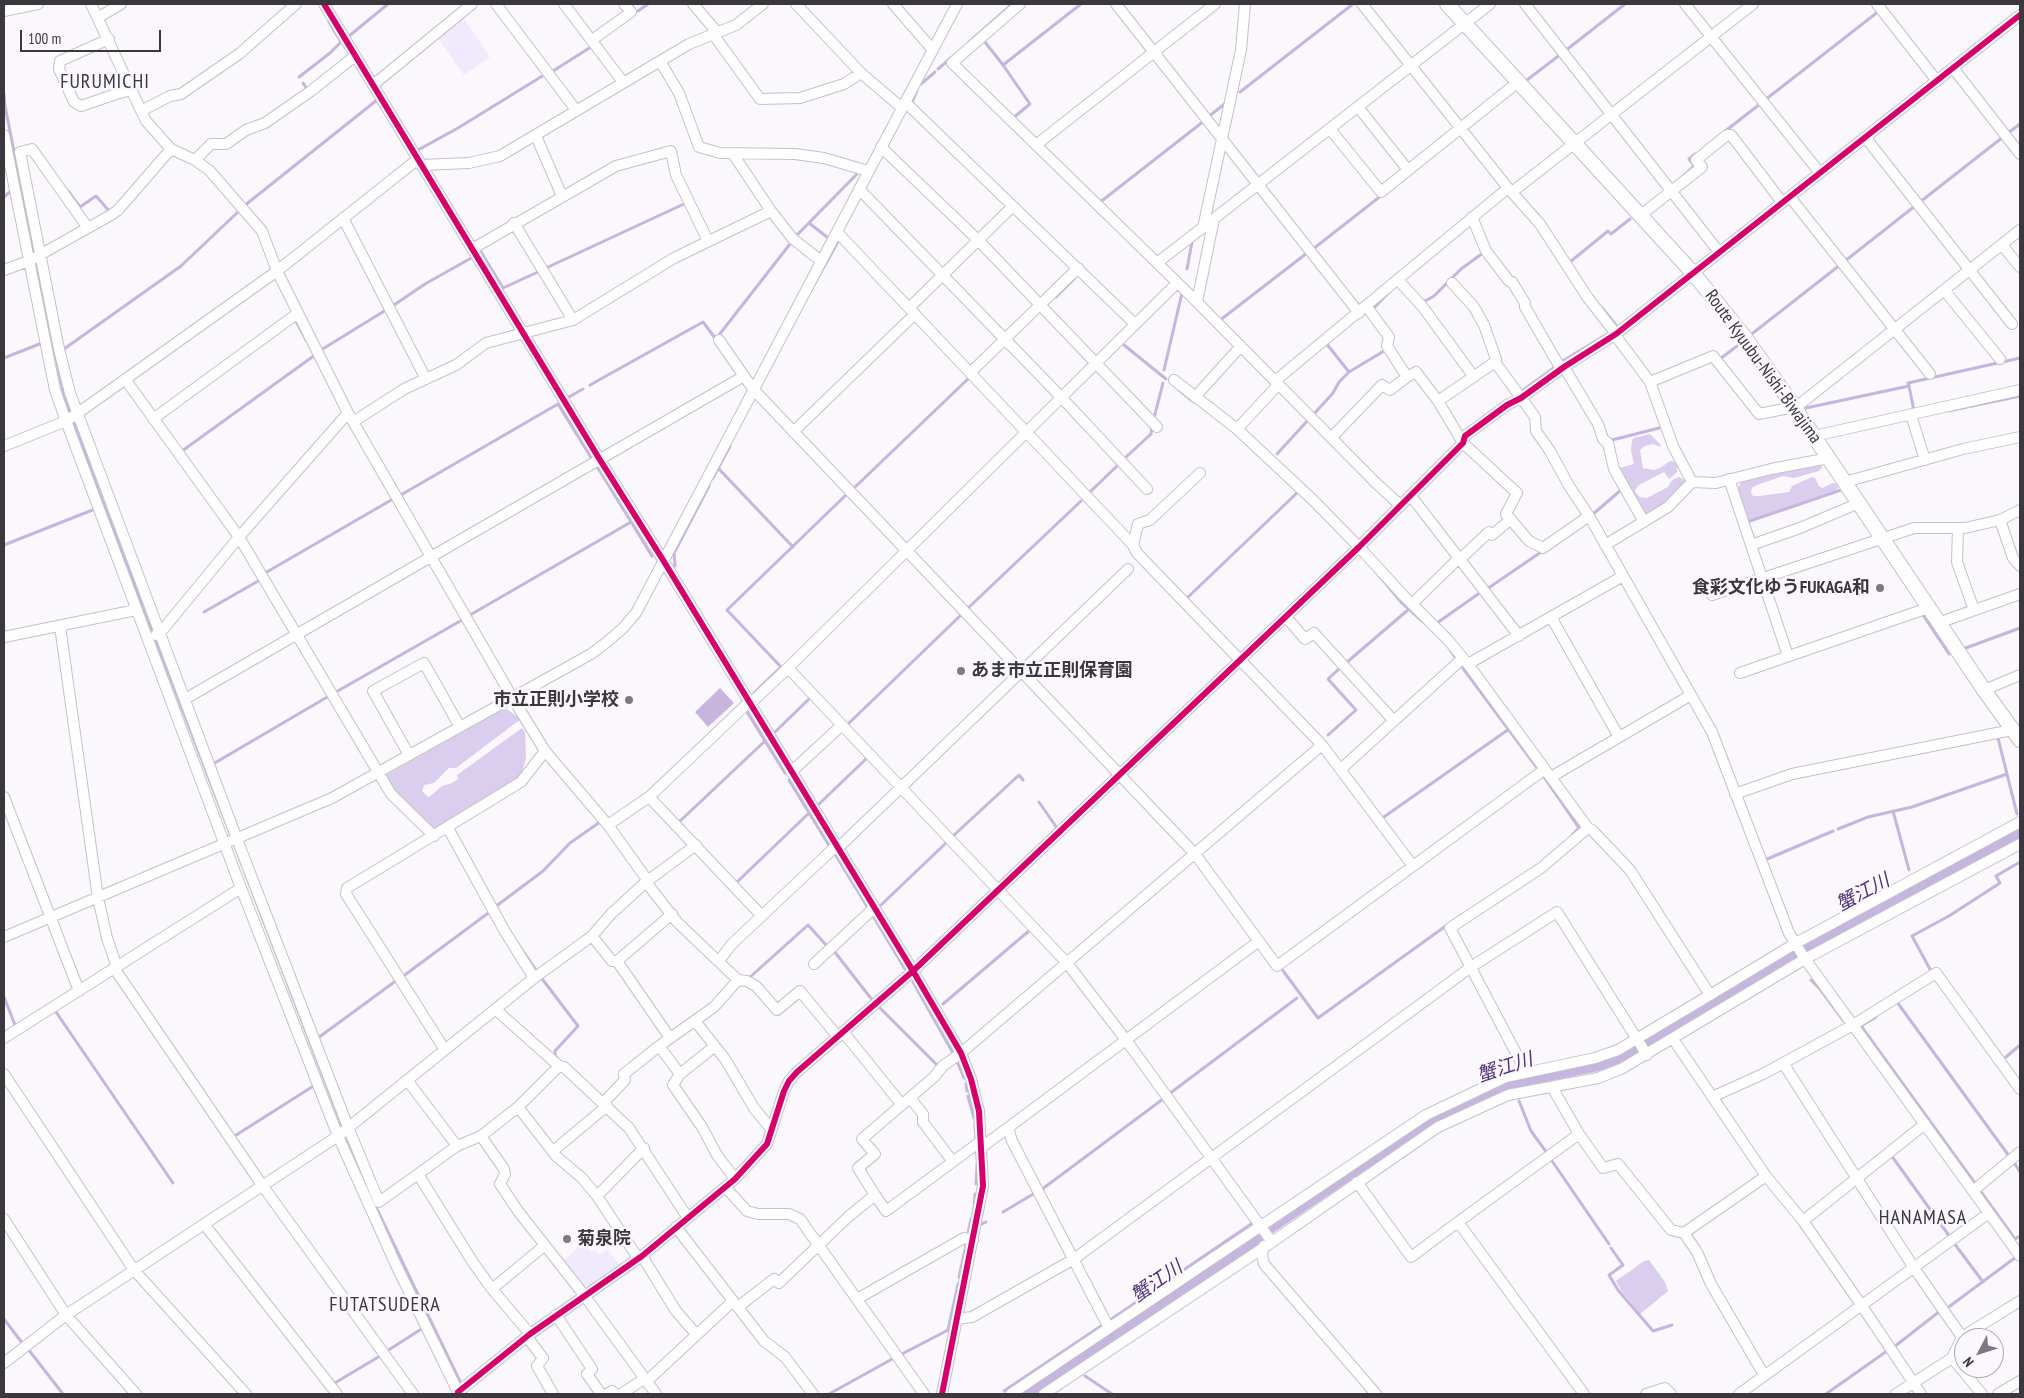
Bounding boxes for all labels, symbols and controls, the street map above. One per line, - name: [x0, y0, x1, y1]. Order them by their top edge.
- scale bar: [22, 20, 164, 52]
- text: 100 m: [28, 29, 61, 48]
- district label: FURUMICHI: [59, 70, 151, 94]
- street label: Route Kyuubu-Nishi-Biwajima: [1700, 286, 1826, 448]
- place label: 食彩文化ゆうFUKAGA和: [1692, 577, 1870, 599]
- marker: 食彩文化ゆうFUKAGA和: [1874, 582, 1886, 594]
- place label: あま市立正則保育園: [971, 660, 1133, 682]
- marker: あま市立正則保育園: [955, 665, 967, 677]
- place label: 市立正則小学校: [493, 689, 619, 711]
- marker: 市立正則小学校: [623, 694, 635, 706]
- water label: 蟹江川: [1832, 870, 1894, 916]
- water label: 蟹江川: [1474, 1048, 1536, 1088]
- district label: HANAMASA: [1878, 1206, 1968, 1230]
- place label: 菊泉院: [577, 1228, 631, 1250]
- marker: 菊泉院: [561, 1233, 573, 1245]
- water label: 蟹江川: [1127, 1256, 1187, 1308]
- district label: FUTATSUDERA: [328, 1293, 442, 1317]
- north arrow: [1954, 1328, 2004, 1378]
- text: N: [1959, 1353, 1978, 1371]

